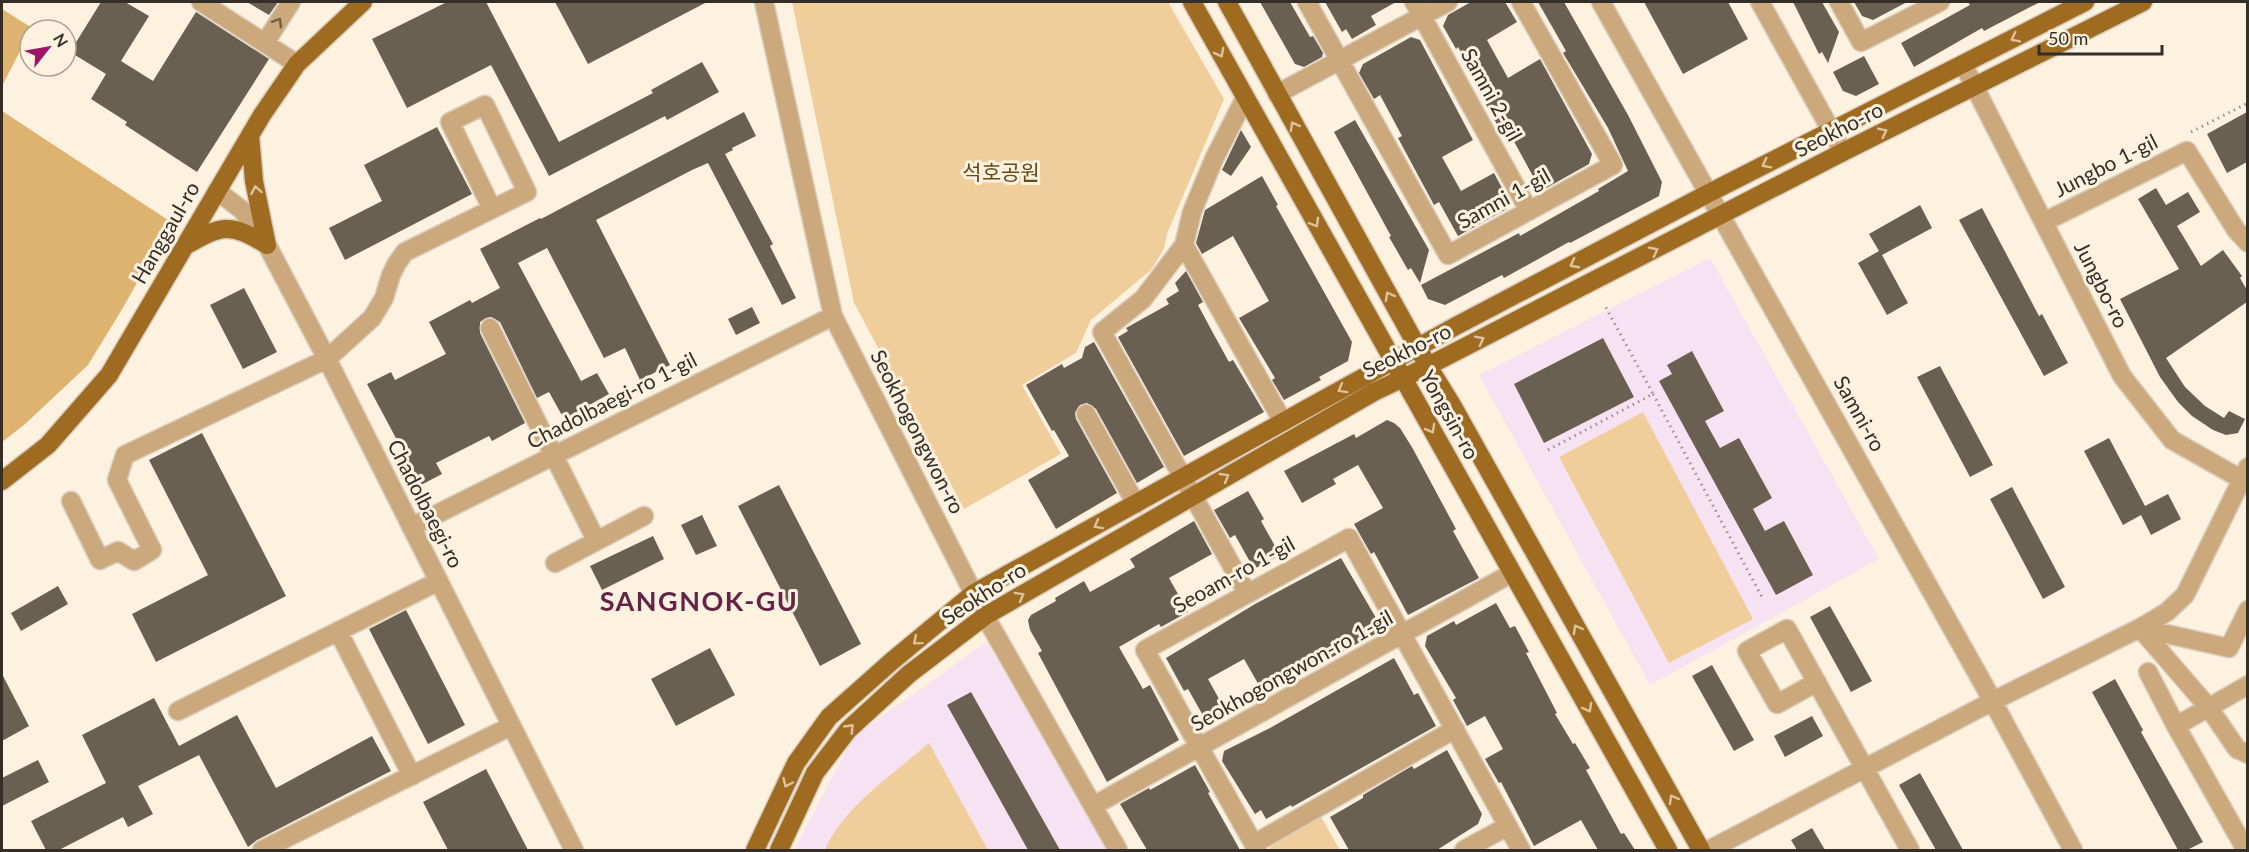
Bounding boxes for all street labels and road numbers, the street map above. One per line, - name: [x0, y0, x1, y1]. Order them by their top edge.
- street label: Samni 2-gil: [1457, 44, 1528, 145]
- street label: Seokho-ro: [1790, 96, 1887, 161]
- street label: Jungbo 1-gil: [2049, 128, 2161, 201]
- street label: Samni 1-gil: [1453, 162, 1554, 233]
- street label: Hanggaul-ro: [125, 177, 204, 288]
- street label: Jungbo-ro: [2070, 237, 2135, 332]
- street label: Seokho-ro: [1358, 317, 1455, 382]
- street label: Seokhogongwon-ro: [866, 345, 971, 518]
- street label: Chadolbaegi-ro 1-gil: [522, 346, 700, 453]
- street label: Yongsin-ro: [1416, 365, 1485, 463]
- street label: Samni-ro: [1829, 371, 1891, 456]
- street label: Chadolbaegi-ro: [383, 435, 470, 572]
- street label: Seoam-ro 1-gil: [1168, 530, 1298, 617]
- street label: Seokho-ro: [936, 556, 1030, 629]
- street label: Seokhogongwon-ro 1-gil: [1186, 604, 1397, 736]

